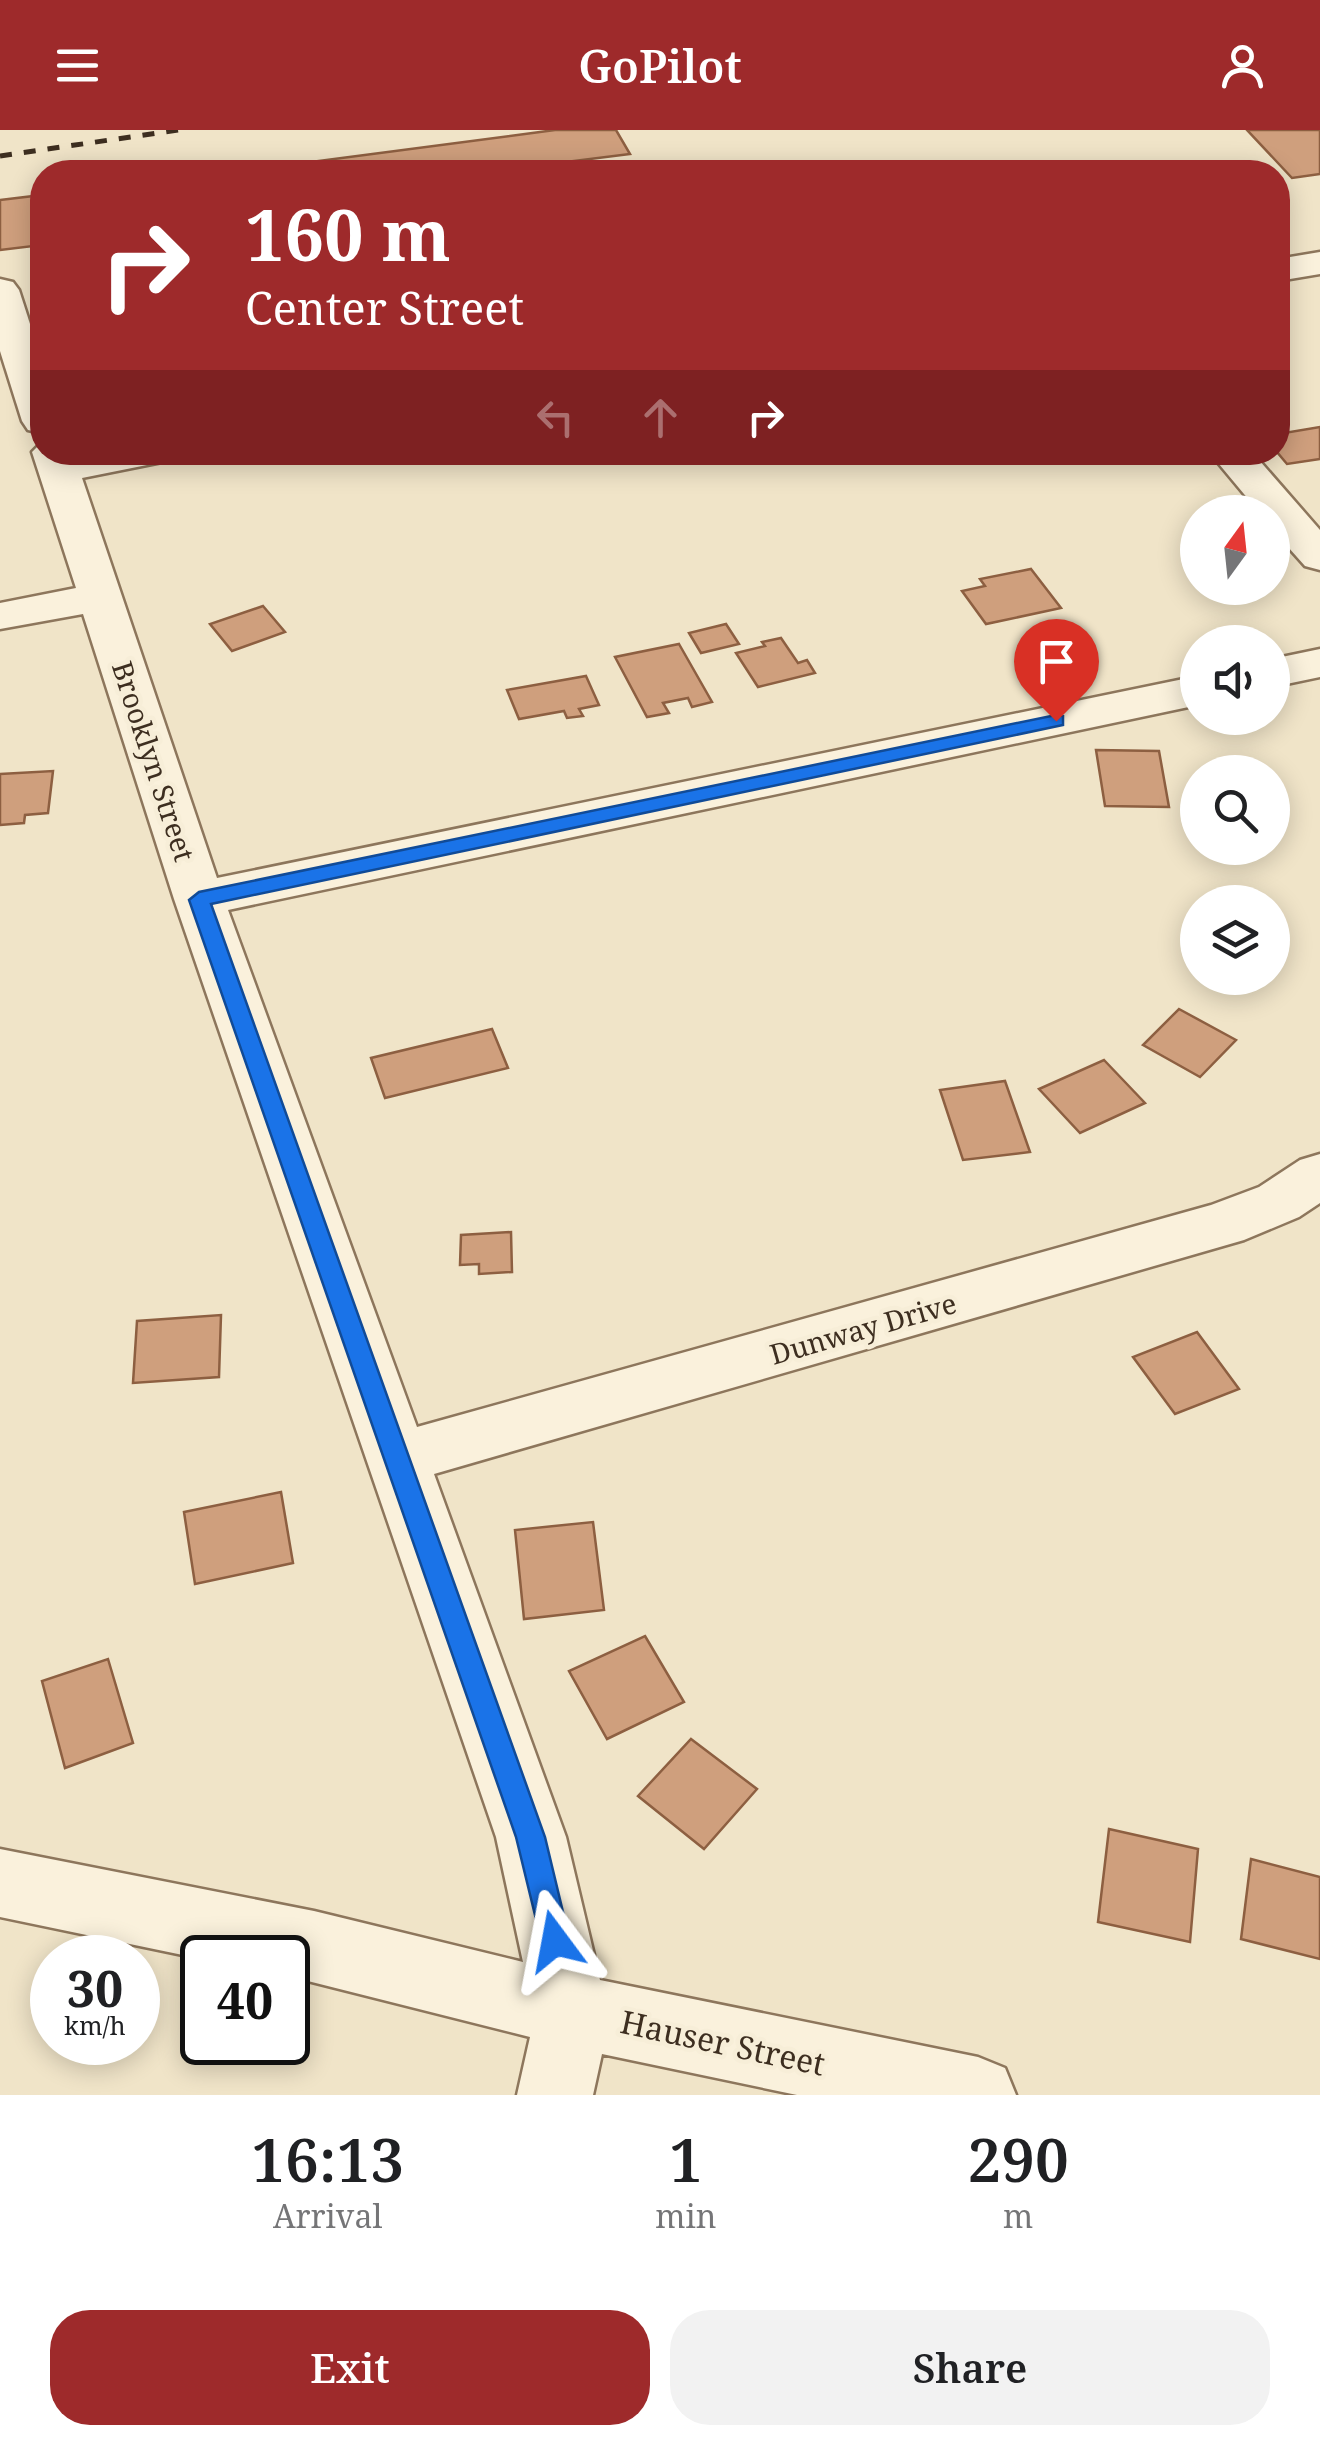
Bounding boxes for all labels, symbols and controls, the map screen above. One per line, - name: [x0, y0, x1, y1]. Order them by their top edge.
- text: GoPilot: [578, 35, 742, 96]
- icon: menu: [50, 38, 105, 93]
- icon: person: [1215, 38, 1270, 93]
- text: 160 m: [245, 186, 451, 282]
- icon: right: [80, 200, 210, 330]
- text: Center Street: [245, 277, 524, 338]
- icon: left: [528, 390, 583, 445]
- icon: ahead: [633, 390, 688, 445]
- icon: right: [738, 390, 793, 445]
- north arrow: [1180, 495, 1290, 605]
- map controls: [1180, 495, 1290, 995]
- pin: [1014, 619, 1099, 722]
- button: sound: [1180, 625, 1290, 735]
- icon: arrive: [1029, 634, 1084, 689]
- street label: Brooklyn Street: [104, 656, 204, 866]
- button: search: [1180, 755, 1290, 865]
- button: layers: [1180, 885, 1290, 995]
- street label: Dunway Drive: [765, 1283, 961, 1373]
- position arrow: [503, 1889, 607, 1993]
- speed limit sign: 40: [180, 1935, 310, 2065]
- text: 30: [67, 1954, 123, 2022]
- street label: Hauser Street: [617, 1999, 829, 2085]
- text: km/h: [64, 2008, 126, 2042]
- text: 16:13: [251, 2118, 404, 2200]
- text: 1: [669, 2118, 703, 2200]
- text: 290: [968, 2118, 1069, 2200]
- text: Arrival: [273, 2194, 382, 2237]
- text: min: [655, 2194, 716, 2237]
- text: m: [1003, 2194, 1033, 2237]
- button: Exit: [50, 2310, 650, 2425]
- button: Share: [670, 2310, 1270, 2425]

